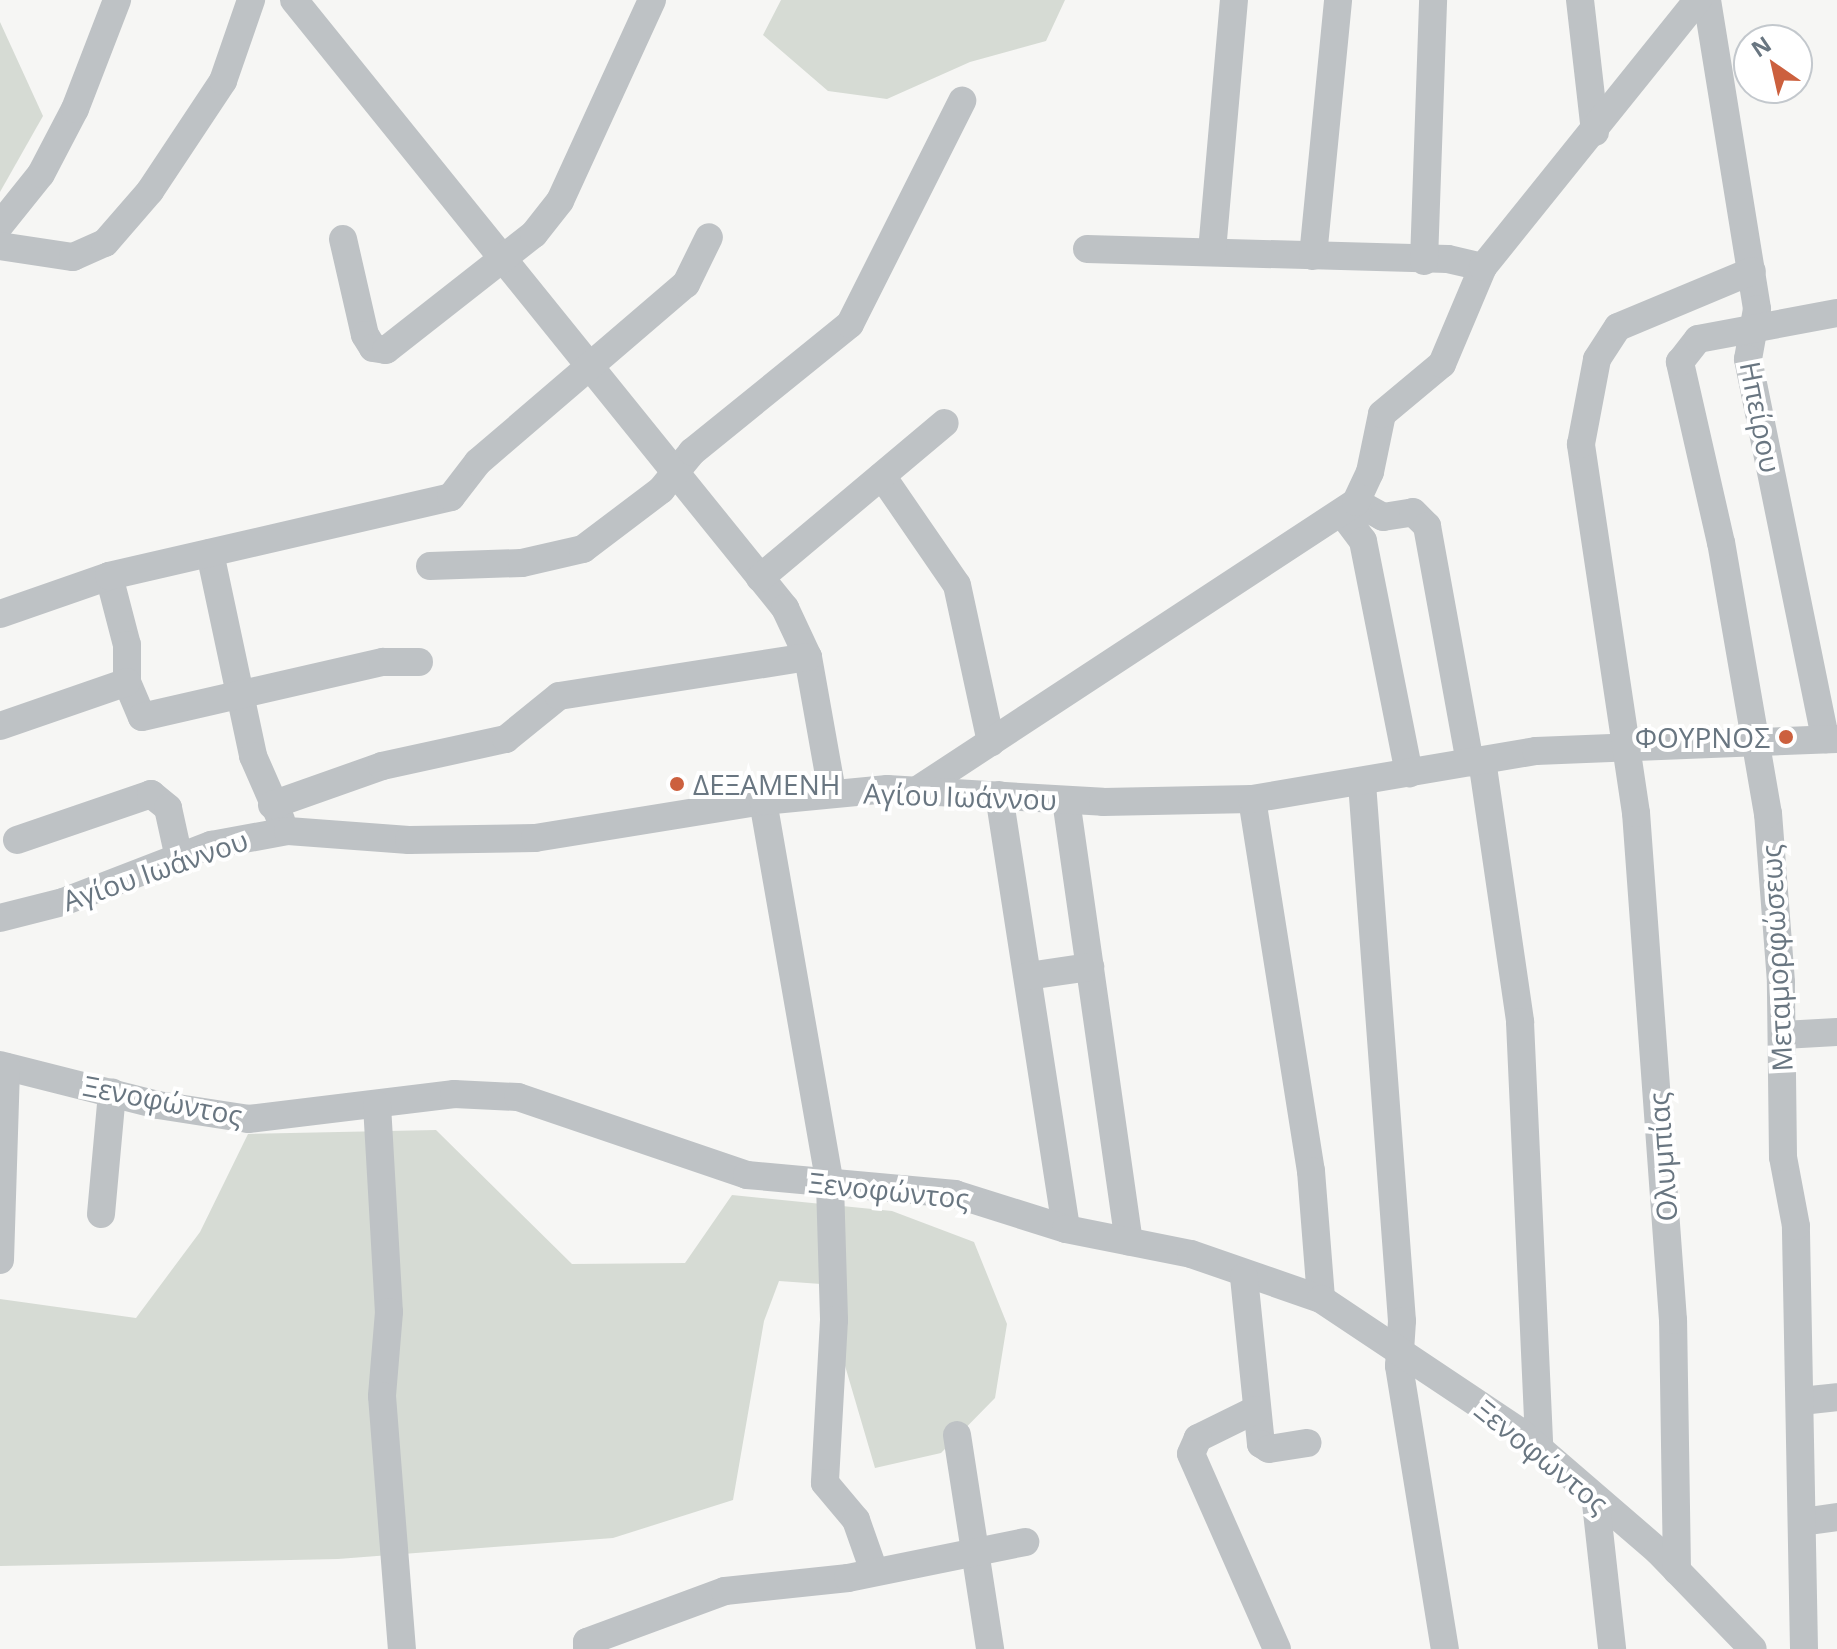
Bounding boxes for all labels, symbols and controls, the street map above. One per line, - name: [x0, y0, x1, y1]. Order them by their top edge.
- north arrow: [1733, 24, 1813, 104]
- text: N: [1745, 28, 1776, 63]
- street label: Ηπείρου: [1734, 359, 1788, 475]
- place label: ΦΟΥΡΝΟΣ: [1635, 720, 1770, 754]
- marker: ΦΟΥΡΝΟΣ: [1777, 728, 1795, 746]
- place label: ΔΕΞΑΜΕΝΗ: [693, 767, 840, 801]
- marker: ΔΕΞΑΜΕΝΗ: [668, 775, 686, 793]
- street label: Αγίου Ιωάννου: [863, 776, 1057, 816]
- street label: Αγίου Ιωάννου: [58, 823, 252, 917]
- street label: Μεταμορφώσεως: [1753, 844, 1799, 1072]
- street label: Ξενοφώντος: [81, 1068, 245, 1132]
- street label: Ολυμπίας: [1641, 1091, 1683, 1223]
- street label: Ξενοφώντος: [807, 1165, 971, 1215]
- street label: Ξενοφώντος: [1469, 1392, 1615, 1520]

